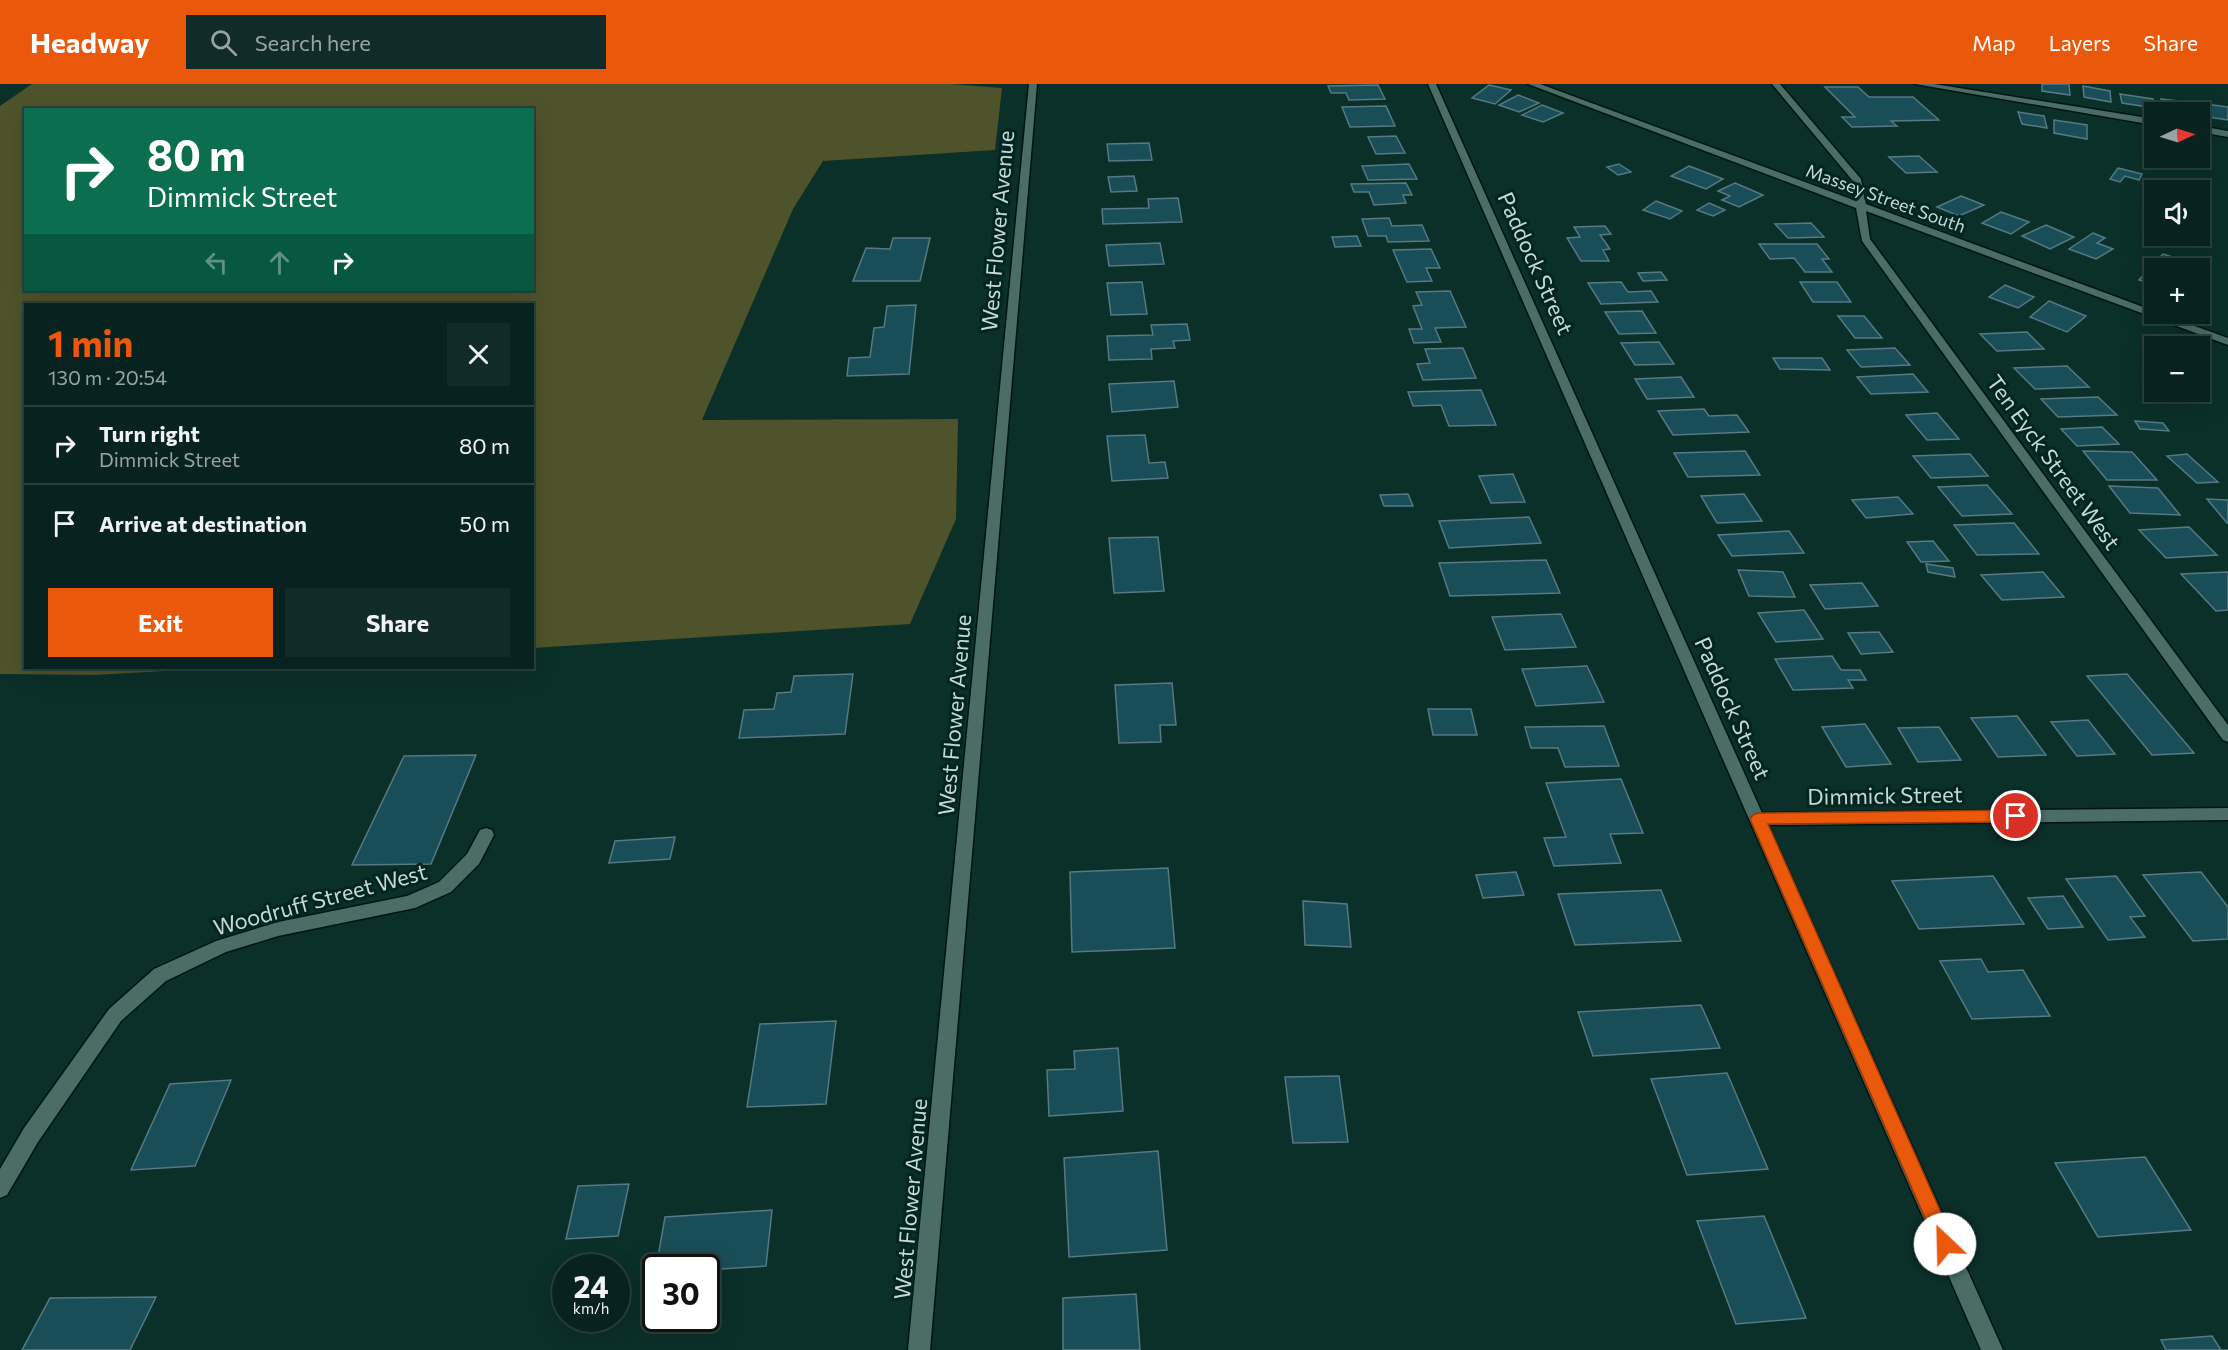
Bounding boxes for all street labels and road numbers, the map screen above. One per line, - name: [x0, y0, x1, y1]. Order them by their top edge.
- street label: West Flower Avenue: [975, 129, 1019, 333]
- street label: Massey Street South: [1803, 159, 1969, 237]
- street label: Paddock Street: [1493, 188, 1579, 338]
- street label: Ten Eyck Street West: [1982, 369, 2126, 555]
- street label: West Flower Avenue: [932, 613, 976, 817]
- street label: Paddock Street: [1690, 633, 1776, 783]
- street label: Dimmick Street: [1807, 780, 1963, 810]
- street label: Woodruff Street West: [210, 857, 430, 941]
- street label: West Flower Avenue: [888, 1097, 932, 1301]

